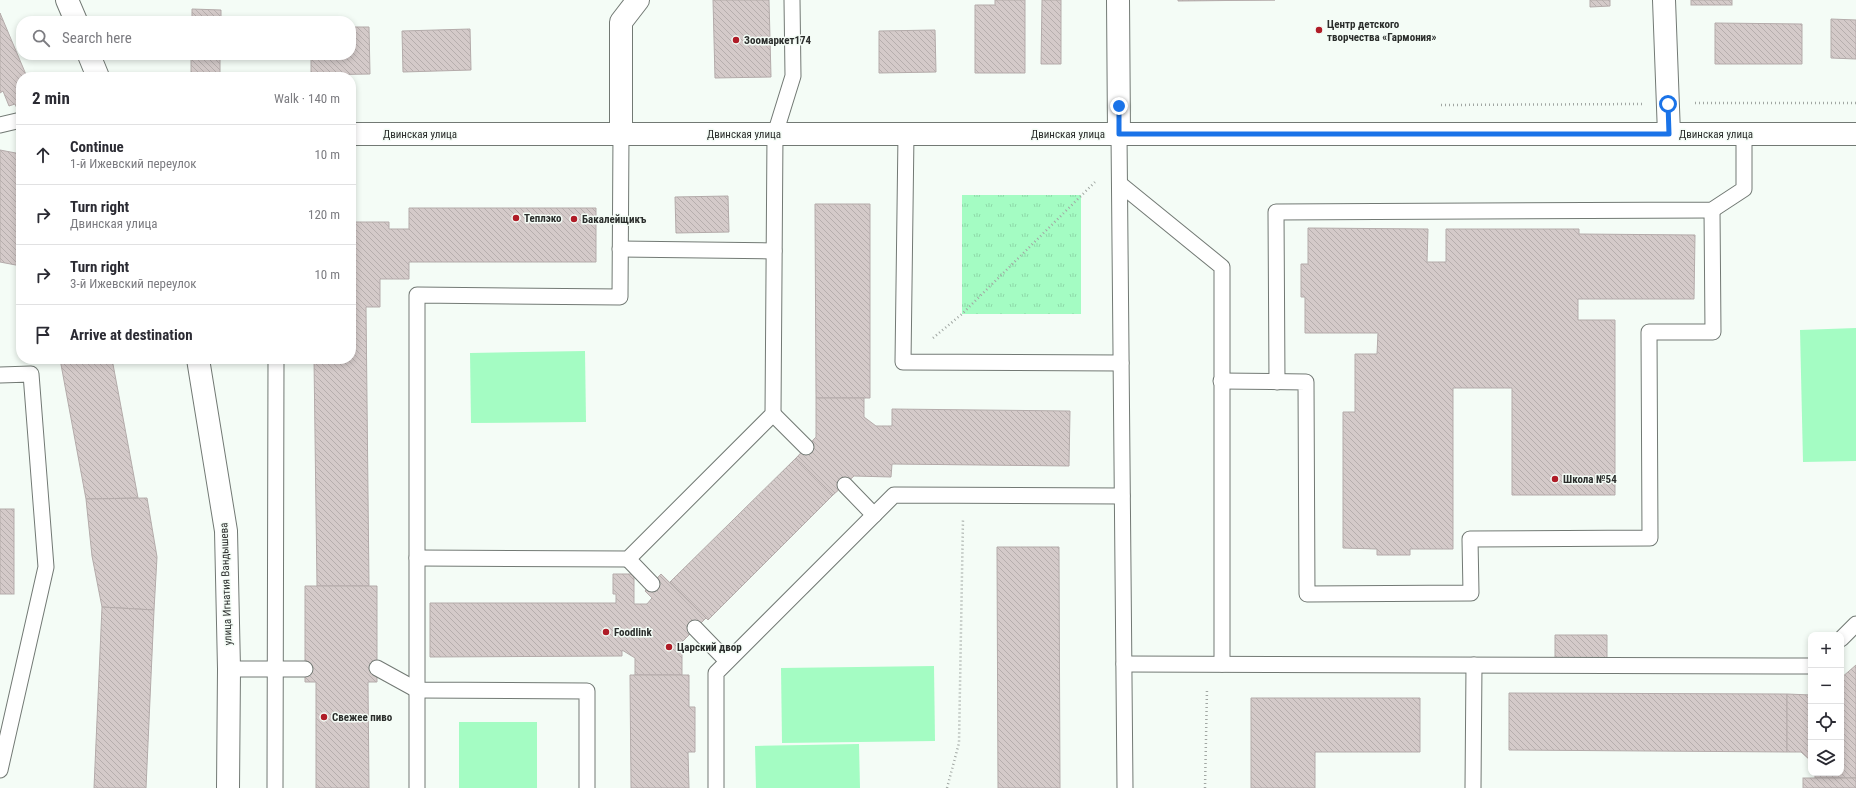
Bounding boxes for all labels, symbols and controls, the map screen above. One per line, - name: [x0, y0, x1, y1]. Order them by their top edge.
- search box: [16, 16, 356, 60]
- place label: Центр детского творчества «Гармония»: [1327, 18, 1437, 44]
- marker: Центр детского творчества «Гармония»: [1314, 25, 1324, 35]
- icon: search: [30, 27, 52, 49]
- text: Search here: [62, 29, 132, 47]
- place label: Зоомаркет174: [744, 34, 812, 47]
- marker: Зоомаркет174: [731, 35, 741, 45]
- text: 2 min: [32, 88, 70, 108]
- text: Walk · 140 m: [274, 91, 340, 106]
- route start: [1659, 95, 1677, 113]
- route end: [1110, 97, 1128, 115]
- street label: Двинская улица: [383, 128, 457, 141]
- street label: Двинская улица: [707, 128, 781, 141]
- street label: Двинская улица: [1031, 128, 1105, 141]
- street label: Двинская улица: [1679, 128, 1753, 141]
- text: Continue: [70, 138, 124, 156]
- icon: ahead: [32, 144, 54, 166]
- text: 10 m: [314, 147, 340, 162]
- text: 1-й Ижевский переулок: [70, 156, 197, 171]
- text: Turn right: [70, 198, 129, 216]
- icon: right: [32, 204, 54, 226]
- text: 120 m: [308, 207, 340, 222]
- place label: Теплэко: [524, 212, 562, 225]
- marker: Теплэко: [511, 213, 521, 223]
- place label: Бакалейщикъ: [582, 213, 647, 226]
- marker: Бакалейщикъ: [569, 214, 579, 224]
- text: Двинская улица: [70, 216, 158, 231]
- text: Turn right: [70, 258, 129, 276]
- icon: right: [32, 264, 54, 286]
- text: 10 m: [314, 267, 340, 282]
- text: 3-й Ижевский переулок: [70, 276, 197, 291]
- icon: arrive: [32, 324, 54, 346]
- text: Arrive at destination: [70, 326, 193, 344]
- place label: Школа №54: [1563, 473, 1617, 486]
- marker: Школа №54: [1550, 474, 1560, 484]
- street label: улица Игнатия Вандышева: [217, 522, 235, 646]
- place label: Foodlink: [614, 626, 652, 639]
- marker: Foodlink: [601, 627, 611, 637]
- map controls: [1808, 632, 1844, 776]
- button: +: [1808, 632, 1844, 668]
- place label: Царский двор: [677, 641, 742, 654]
- marker: Царский двор: [664, 642, 674, 652]
- button: −: [1808, 668, 1844, 704]
- button: locate: [1808, 704, 1844, 740]
- place label: Свежее пиво: [332, 711, 393, 724]
- marker: Свежее пиво: [319, 712, 329, 722]
- button: layers: [1808, 740, 1844, 776]

